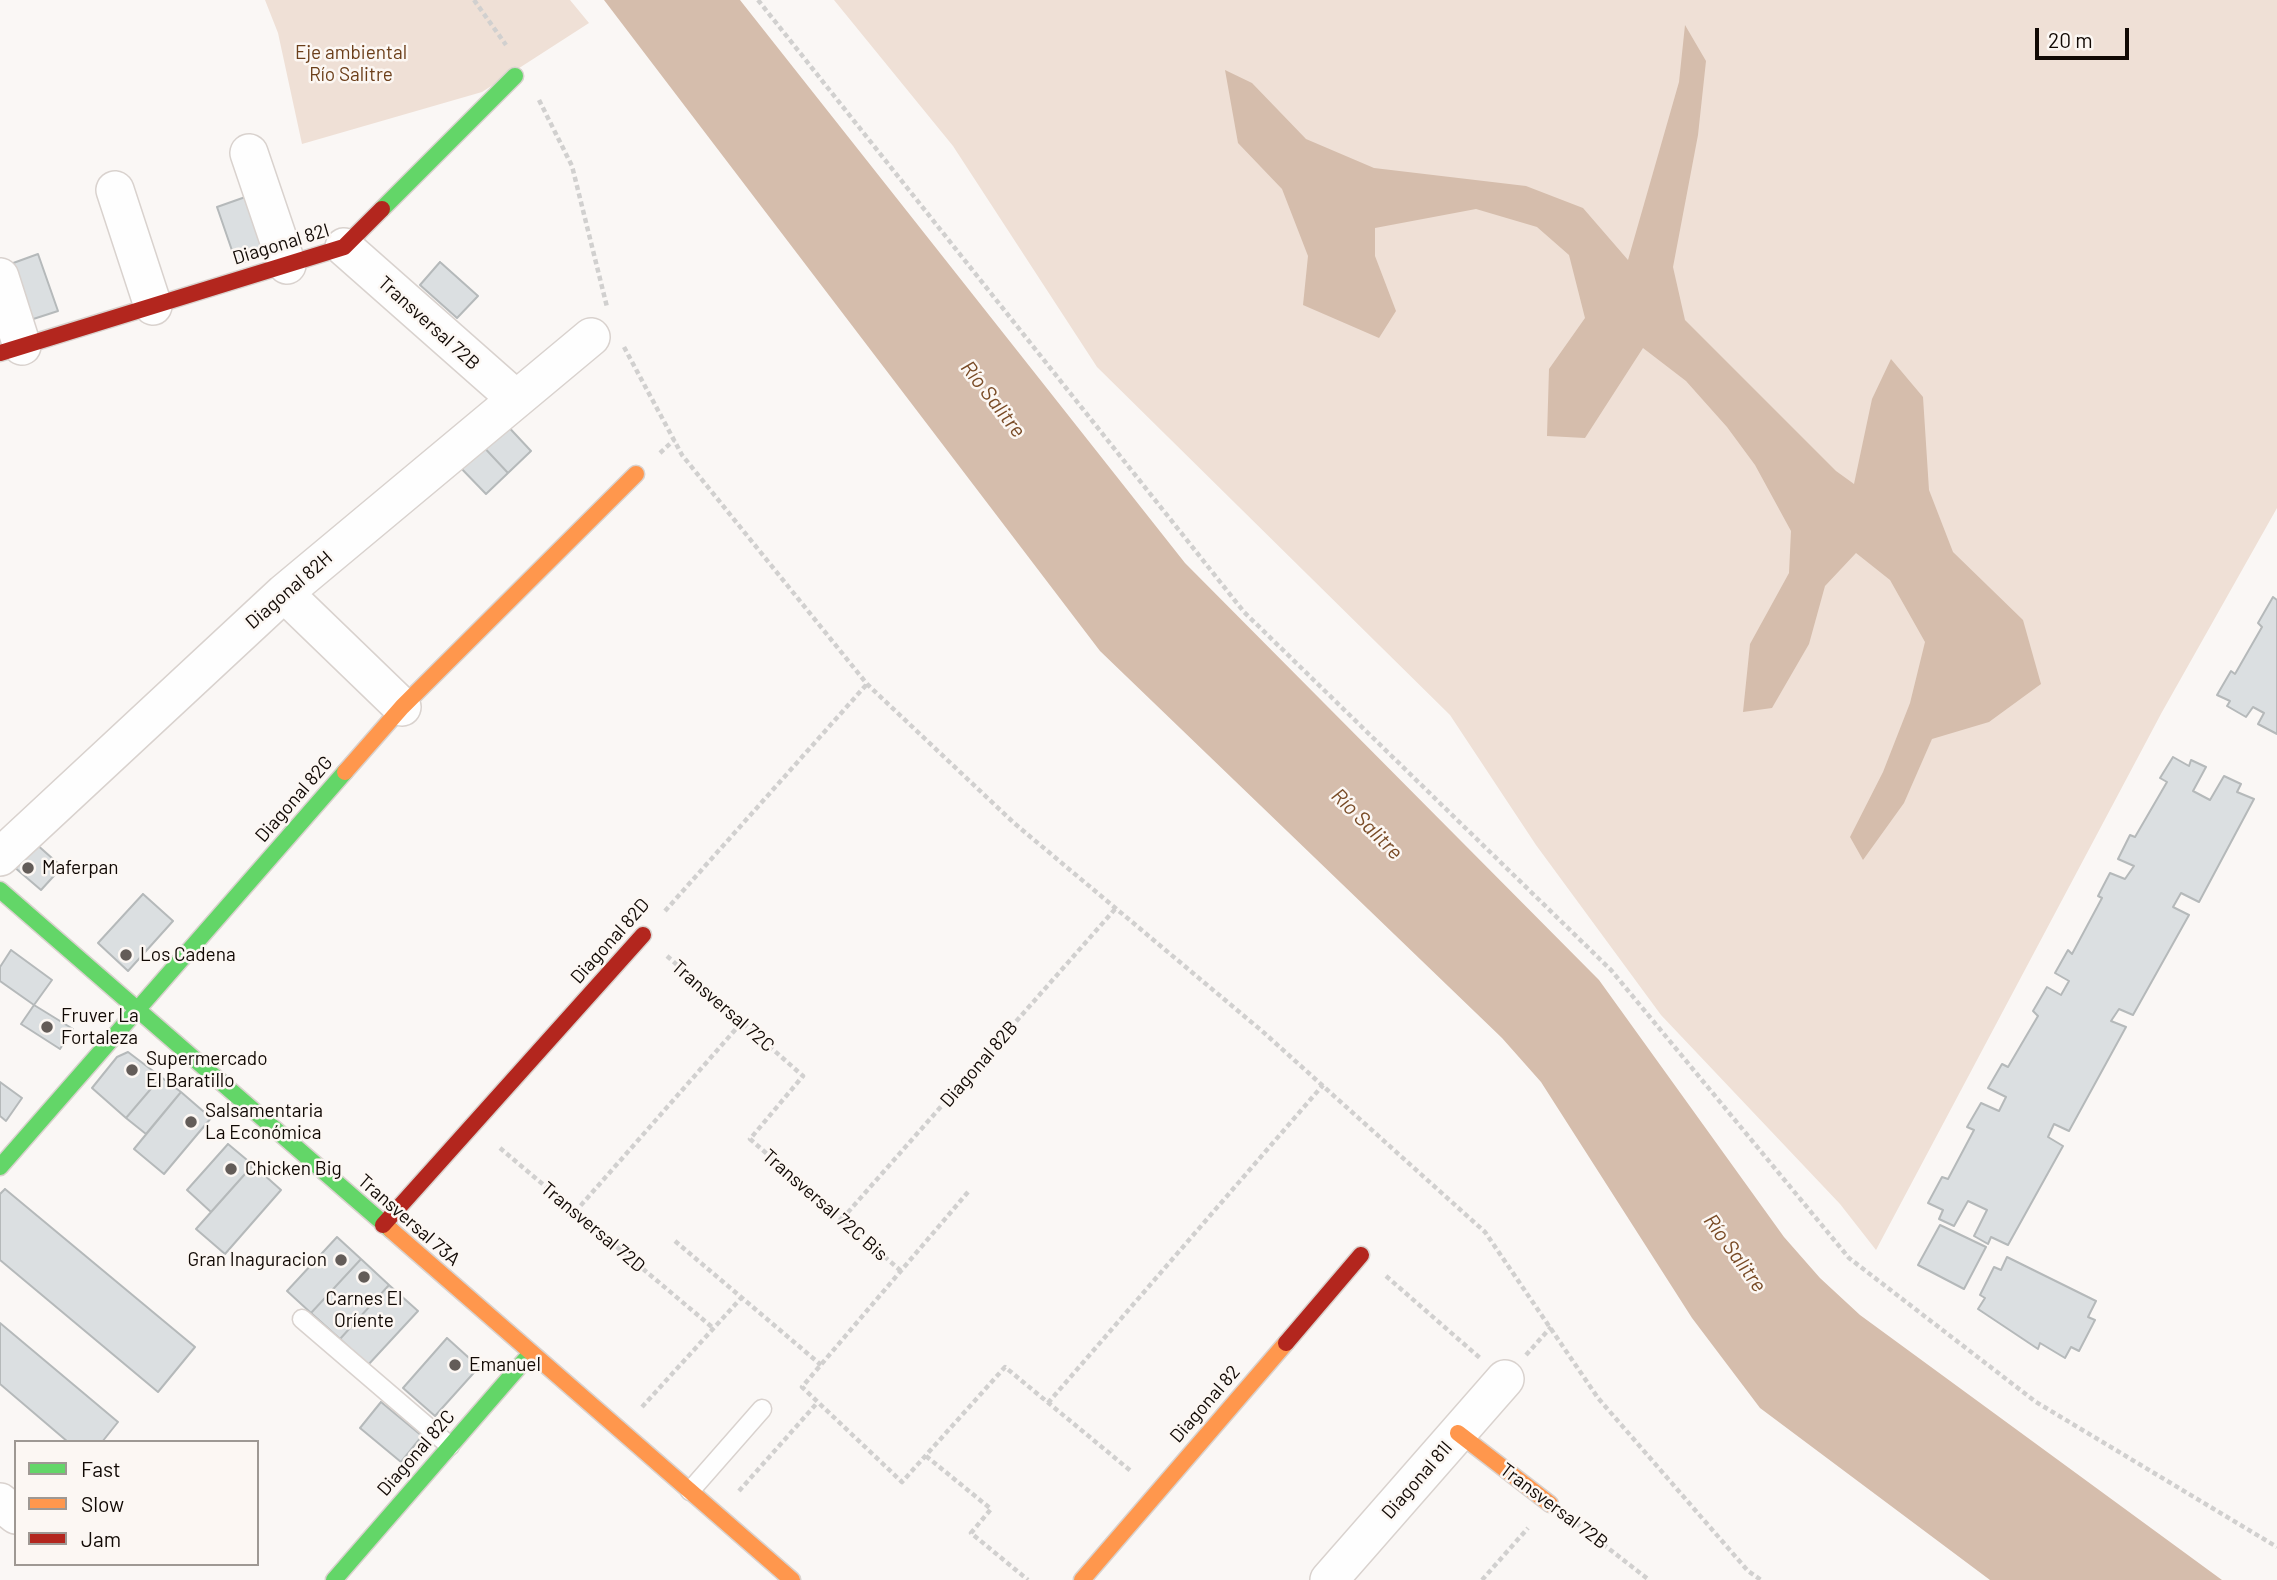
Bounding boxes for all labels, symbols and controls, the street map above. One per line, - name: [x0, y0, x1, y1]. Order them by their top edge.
- scale bar: [2039, 14, 2134, 58]
- text: 20 m: [2048, 27, 2093, 52]
- park label: Eje ambiental Río Salitre: [295, 42, 407, 86]
- street label: Diagonal 82I: [230, 218, 332, 270]
- street label: Transversal 72B: [373, 271, 485, 375]
- water label: Río Salitre: [955, 356, 1031, 442]
- street label: Diagonal 82H: [241, 546, 337, 634]
- street label: Diagonal 82G: [250, 751, 338, 847]
- water label: Río Salitre: [1326, 783, 1408, 865]
- place label: Maferpan: [42, 857, 119, 879]
- marker: Maferpan: [20, 860, 36, 876]
- street label: Diagonal 82D: [566, 894, 654, 988]
- place label: Los Cadena: [140, 944, 236, 966]
- marker: Los Cadena: [118, 947, 134, 963]
- street label: Transversal 72C: [667, 955, 779, 1057]
- place label: Fruver La Fortaleza: [61, 1005, 139, 1049]
- street label: Diagonal 82B: [935, 1016, 1023, 1112]
- marker: Fruver La Fortaleza: [39, 1019, 55, 1035]
- place label: Supermercado El Baratillo: [146, 1048, 268, 1092]
- marker: Supermercado El Baratillo: [124, 1062, 140, 1078]
- place label: Salsamentaria La Económica: [205, 1100, 323, 1144]
- marker: Salsamentaria La Económica: [183, 1114, 199, 1130]
- street label: Transversal 72C Bis: [758, 1144, 892, 1266]
- place label: Chicken Big: [245, 1158, 342, 1180]
- marker: Chicken Big: [223, 1161, 239, 1177]
- street label: Transversal 73A: [353, 1169, 465, 1271]
- street label: Transversal 72D: [536, 1177, 650, 1277]
- water label: Río Salitre: [1698, 1209, 1772, 1297]
- place label: Gran Inaguracion: [188, 1249, 327, 1271]
- marker: Gran Inaguracion: [333, 1252, 349, 1268]
- marker: Carnes El Oríente: [356, 1269, 372, 1285]
- place label: Carnes El Oríente: [326, 1288, 402, 1332]
- place label: Emanuel: [469, 1354, 541, 1376]
- marker: Emanuel: [447, 1357, 463, 1373]
- street label: Diagonal 82: [1165, 1361, 1245, 1447]
- street label: Diagonal 82C: [372, 1405, 460, 1501]
- street label: Diagonal 81I: [1377, 1436, 1457, 1524]
- legend: [14, 1440, 259, 1566]
- text: Fast: [81, 1456, 121, 1481]
- street label: Transversal 72B: [1496, 1458, 1612, 1554]
- text: Slow: [81, 1491, 124, 1516]
- text: Jam: [81, 1526, 121, 1551]

